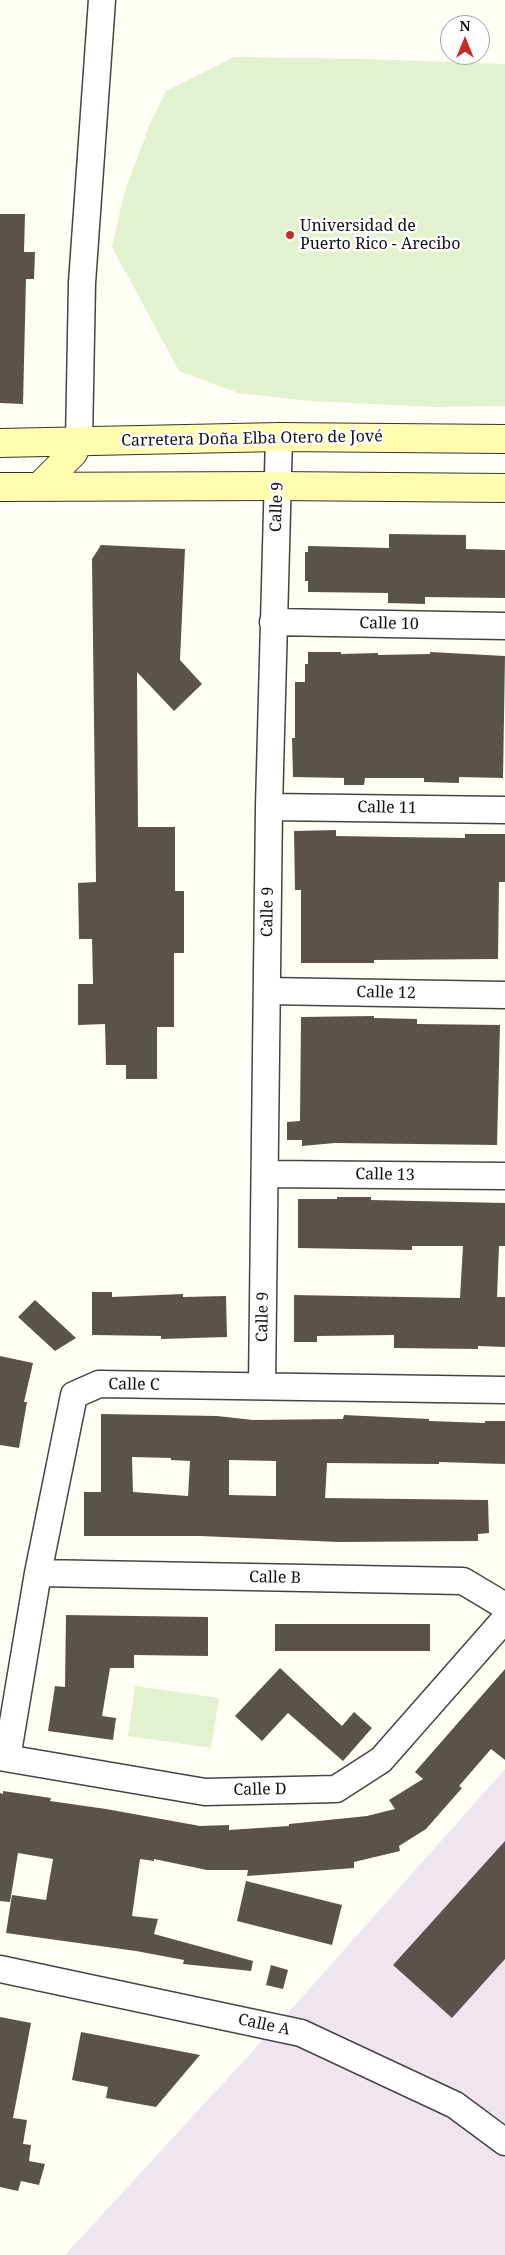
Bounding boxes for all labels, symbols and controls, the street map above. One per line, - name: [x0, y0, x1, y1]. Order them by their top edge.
- north arrow: [440, 15, 490, 65]
- text: N: [459, 16, 471, 35]
- place label: Universidad de Puerto Rico - Arecibo: [300, 216, 460, 254]
- marker: Universidad de Puerto Rico - Arecibo: [284, 229, 296, 241]
- street label: Carretera Doña Elba Otero de Jové: [121, 427, 383, 451]
- street label: Calle 9: [267, 481, 287, 533]
- street label: Calle 10: [359, 614, 419, 634]
- street label: Calle 11: [357, 798, 417, 818]
- street label: Calle 9: [258, 887, 278, 937]
- street label: Calle 12: [356, 983, 416, 1003]
- street label: Calle 13: [355, 1165, 415, 1185]
- street label: Calle 9: [253, 1292, 273, 1342]
- street label: Calle C: [108, 1375, 160, 1395]
- street label: Calle B: [249, 1568, 301, 1588]
- street label: Calle D: [233, 1780, 287, 1800]
- street label: Calle A: [236, 2010, 292, 2040]

